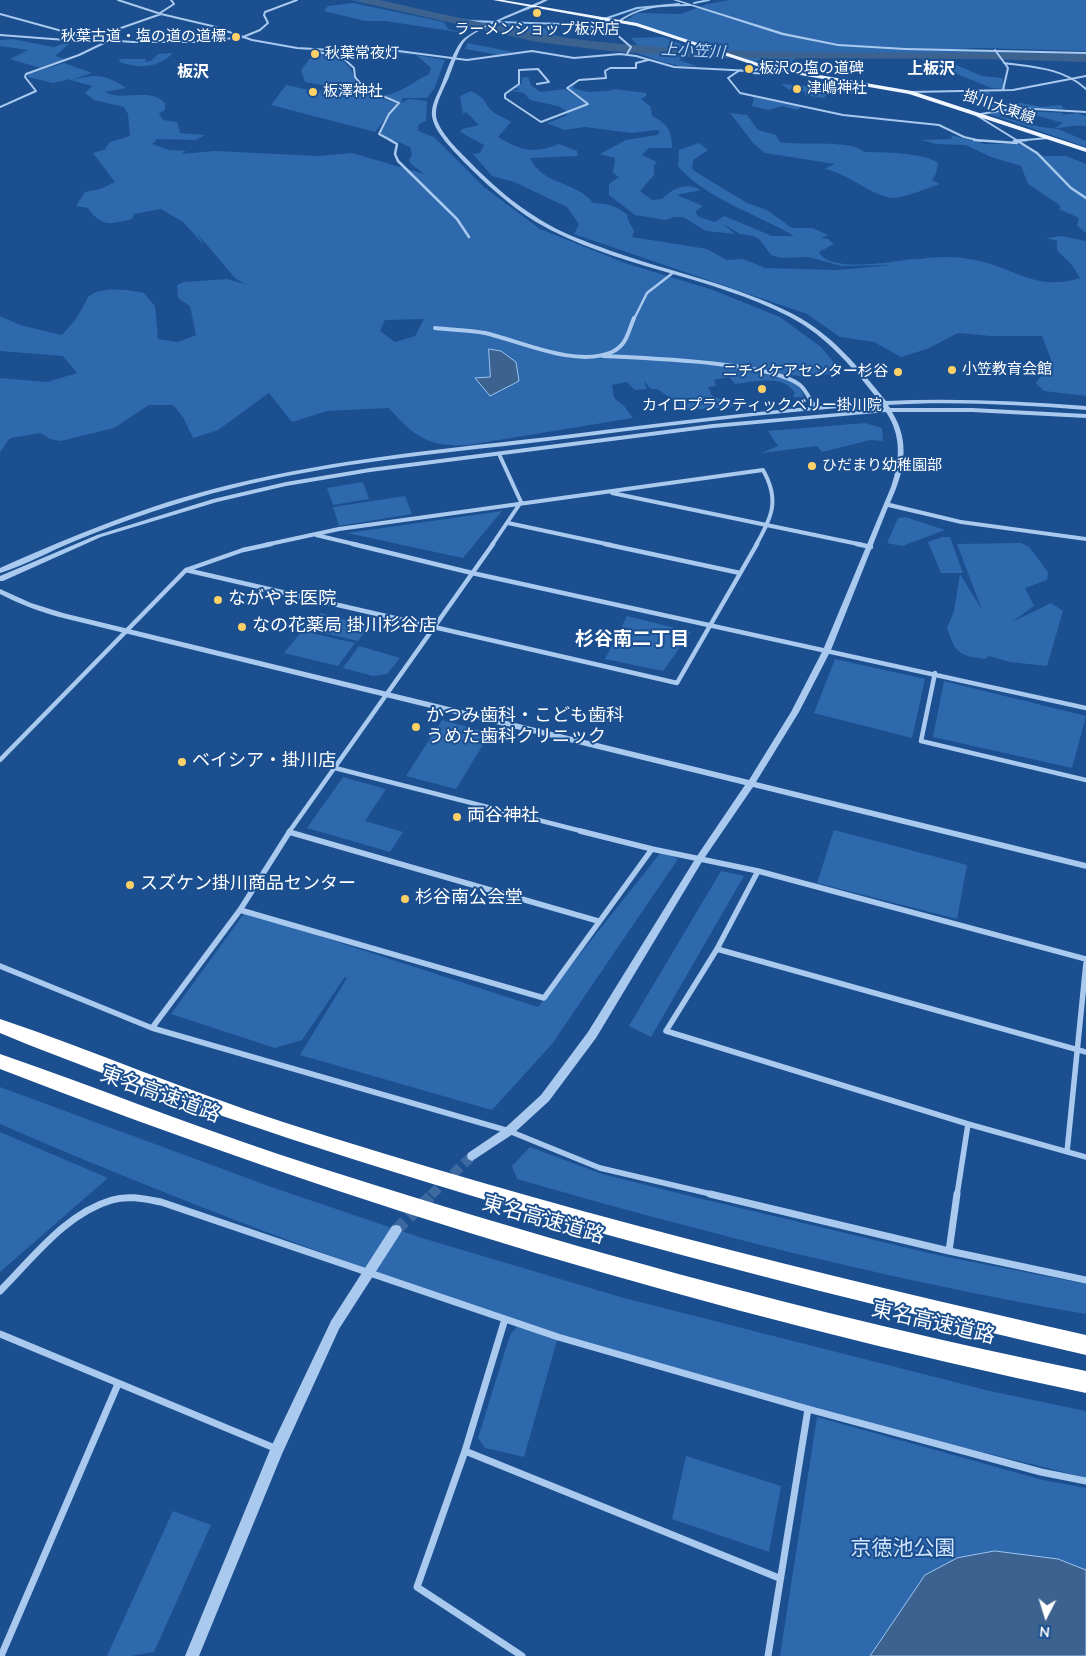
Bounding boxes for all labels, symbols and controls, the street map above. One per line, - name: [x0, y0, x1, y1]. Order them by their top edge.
- marker: ラーメンショップ板沢店: [531, 7, 543, 19]
- place label: ラーメンショップ板沢店: [455, 21, 619, 39]
- place label: 秋葉古道・塩の道の道標: [61, 28, 226, 46]
- marker: 秋葉古道・塩の道の道標: [230, 31, 242, 43]
- water label: 上小笠川: [661, 41, 725, 63]
- place label: 秋葉常夜灯: [325, 45, 400, 63]
- marker: 秋葉常夜灯: [309, 48, 321, 60]
- place label: 板沢の塩の道碑: [759, 60, 864, 78]
- district label: 上板沢: [907, 60, 955, 80]
- district label: 板沢: [177, 63, 209, 83]
- marker: 板沢の塩の道碑: [743, 63, 755, 75]
- place label: 津嶋神社: [807, 80, 867, 98]
- place label: 板澤神社: [323, 83, 383, 101]
- marker: 津嶋神社: [791, 83, 803, 95]
- marker: 板澤神社: [307, 86, 319, 98]
- street label: 掛川大東線: [961, 87, 1037, 129]
- place label: 小笠教育会館: [962, 361, 1052, 379]
- place label: ニチイケアセンター杉谷: [723, 363, 888, 381]
- marker: 小笠教育会館: [946, 364, 958, 376]
- marker: ニチイケアセンター杉谷: [892, 366, 904, 378]
- marker: カイロプラクティックベリー掛川院: [756, 383, 768, 395]
- place label: カイロプラクティックベリー掛川院: [642, 397, 882, 415]
- place label: ひだまり幼稚園部: [822, 457, 942, 475]
- marker: ひだまり幼稚園部: [806, 460, 818, 472]
- place label: ながやま医院: [228, 589, 336, 611]
- marker: ながやま医院: [212, 594, 224, 606]
- place label: なの花薬局 掛川杉谷店: [252, 616, 437, 638]
- marker: なの花薬局 掛川杉谷店: [236, 621, 248, 633]
- district label: 杉谷南二丁目: [575, 629, 689, 651]
- place label: かつみ歯科・こども歯科 うめた歯科クリニック: [426, 706, 624, 749]
- marker: かつみ歯科・こども歯科 うめた歯科クリニック: [410, 721, 422, 733]
- place label: ベイシア・掛川店: [192, 751, 336, 773]
- marker: ベイシア・掛川店: [176, 756, 188, 768]
- place label: 両谷神社: [467, 806, 539, 828]
- marker: 両谷神社: [451, 811, 463, 823]
- place label: スズケン掛川商品センター: [140, 874, 356, 896]
- marker: スズケン掛川商品センター: [124, 879, 136, 891]
- place label: 杉谷南公会堂: [415, 888, 523, 910]
- marker: 杉谷南公会堂: [399, 893, 411, 905]
- street label: 東名高速道路: [96, 1063, 224, 1129]
- street label: 東名高速道路: [479, 1192, 607, 1250]
- street label: 東名高速道路: [869, 1298, 997, 1350]
- park label: 京徳池公園: [851, 1537, 955, 1563]
- north arrow: [1021, 1591, 1071, 1641]
- text: N: [1039, 1622, 1051, 1641]

